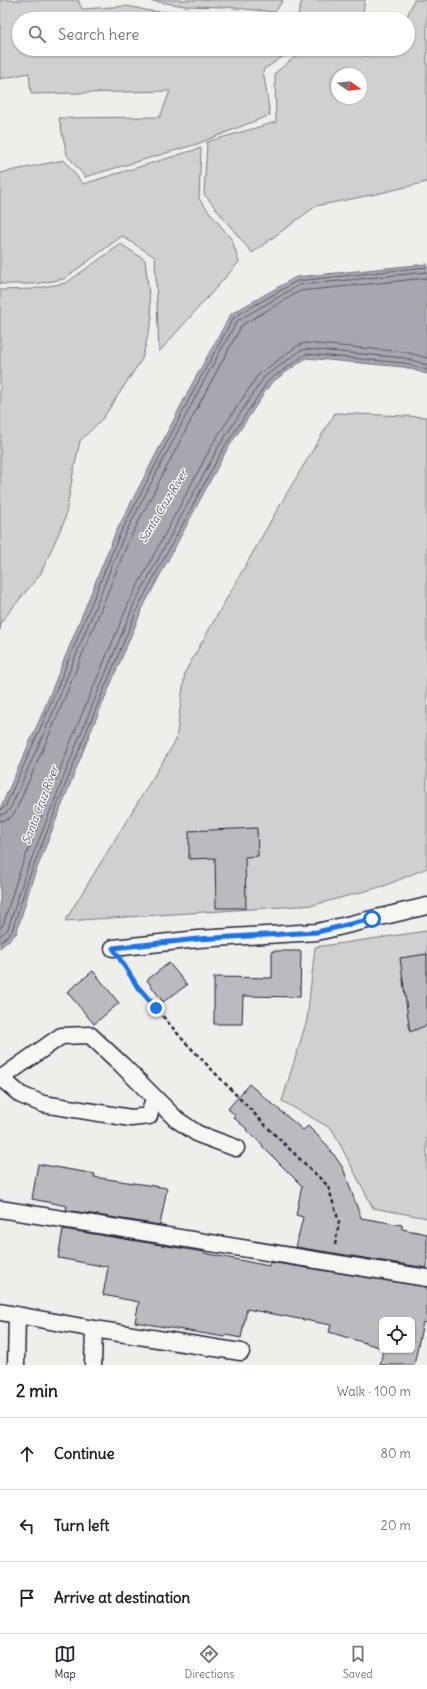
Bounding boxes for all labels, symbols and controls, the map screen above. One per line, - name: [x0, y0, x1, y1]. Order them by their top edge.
- search box: [12, 12, 415, 56]
- icon: search: [26, 23, 48, 45]
- text: Search here: [58, 25, 139, 44]
- north arrow: [331, 68, 367, 104]
- water label: Santa Cruz River: [136, 466, 191, 545]
- water label: Santa Cruz River: [19, 763, 62, 846]
- route start: [363, 910, 381, 928]
- route end: [147, 999, 165, 1017]
- map controls: [379, 1317, 415, 1353]
- button: locate: [379, 1317, 415, 1353]
- text: 2 min: [16, 1380, 58, 1402]
- text: Walk · 100 m: [337, 1383, 411, 1400]
- icon: ahead: [16, 1443, 38, 1465]
- text: Continue: [54, 1444, 115, 1463]
- text: 80 m: [380, 1445, 411, 1462]
- icon: left: [16, 1515, 38, 1537]
- text: Turn left: [54, 1516, 109, 1535]
- text: 20 m: [381, 1517, 411, 1534]
- icon: arrive: [16, 1587, 38, 1609]
- text: Arrive at destination: [54, 1588, 190, 1607]
- tab: Map: [54, 1643, 76, 1681]
- tab: Directions: [185, 1643, 234, 1681]
- tab: Saved: [343, 1643, 373, 1681]

